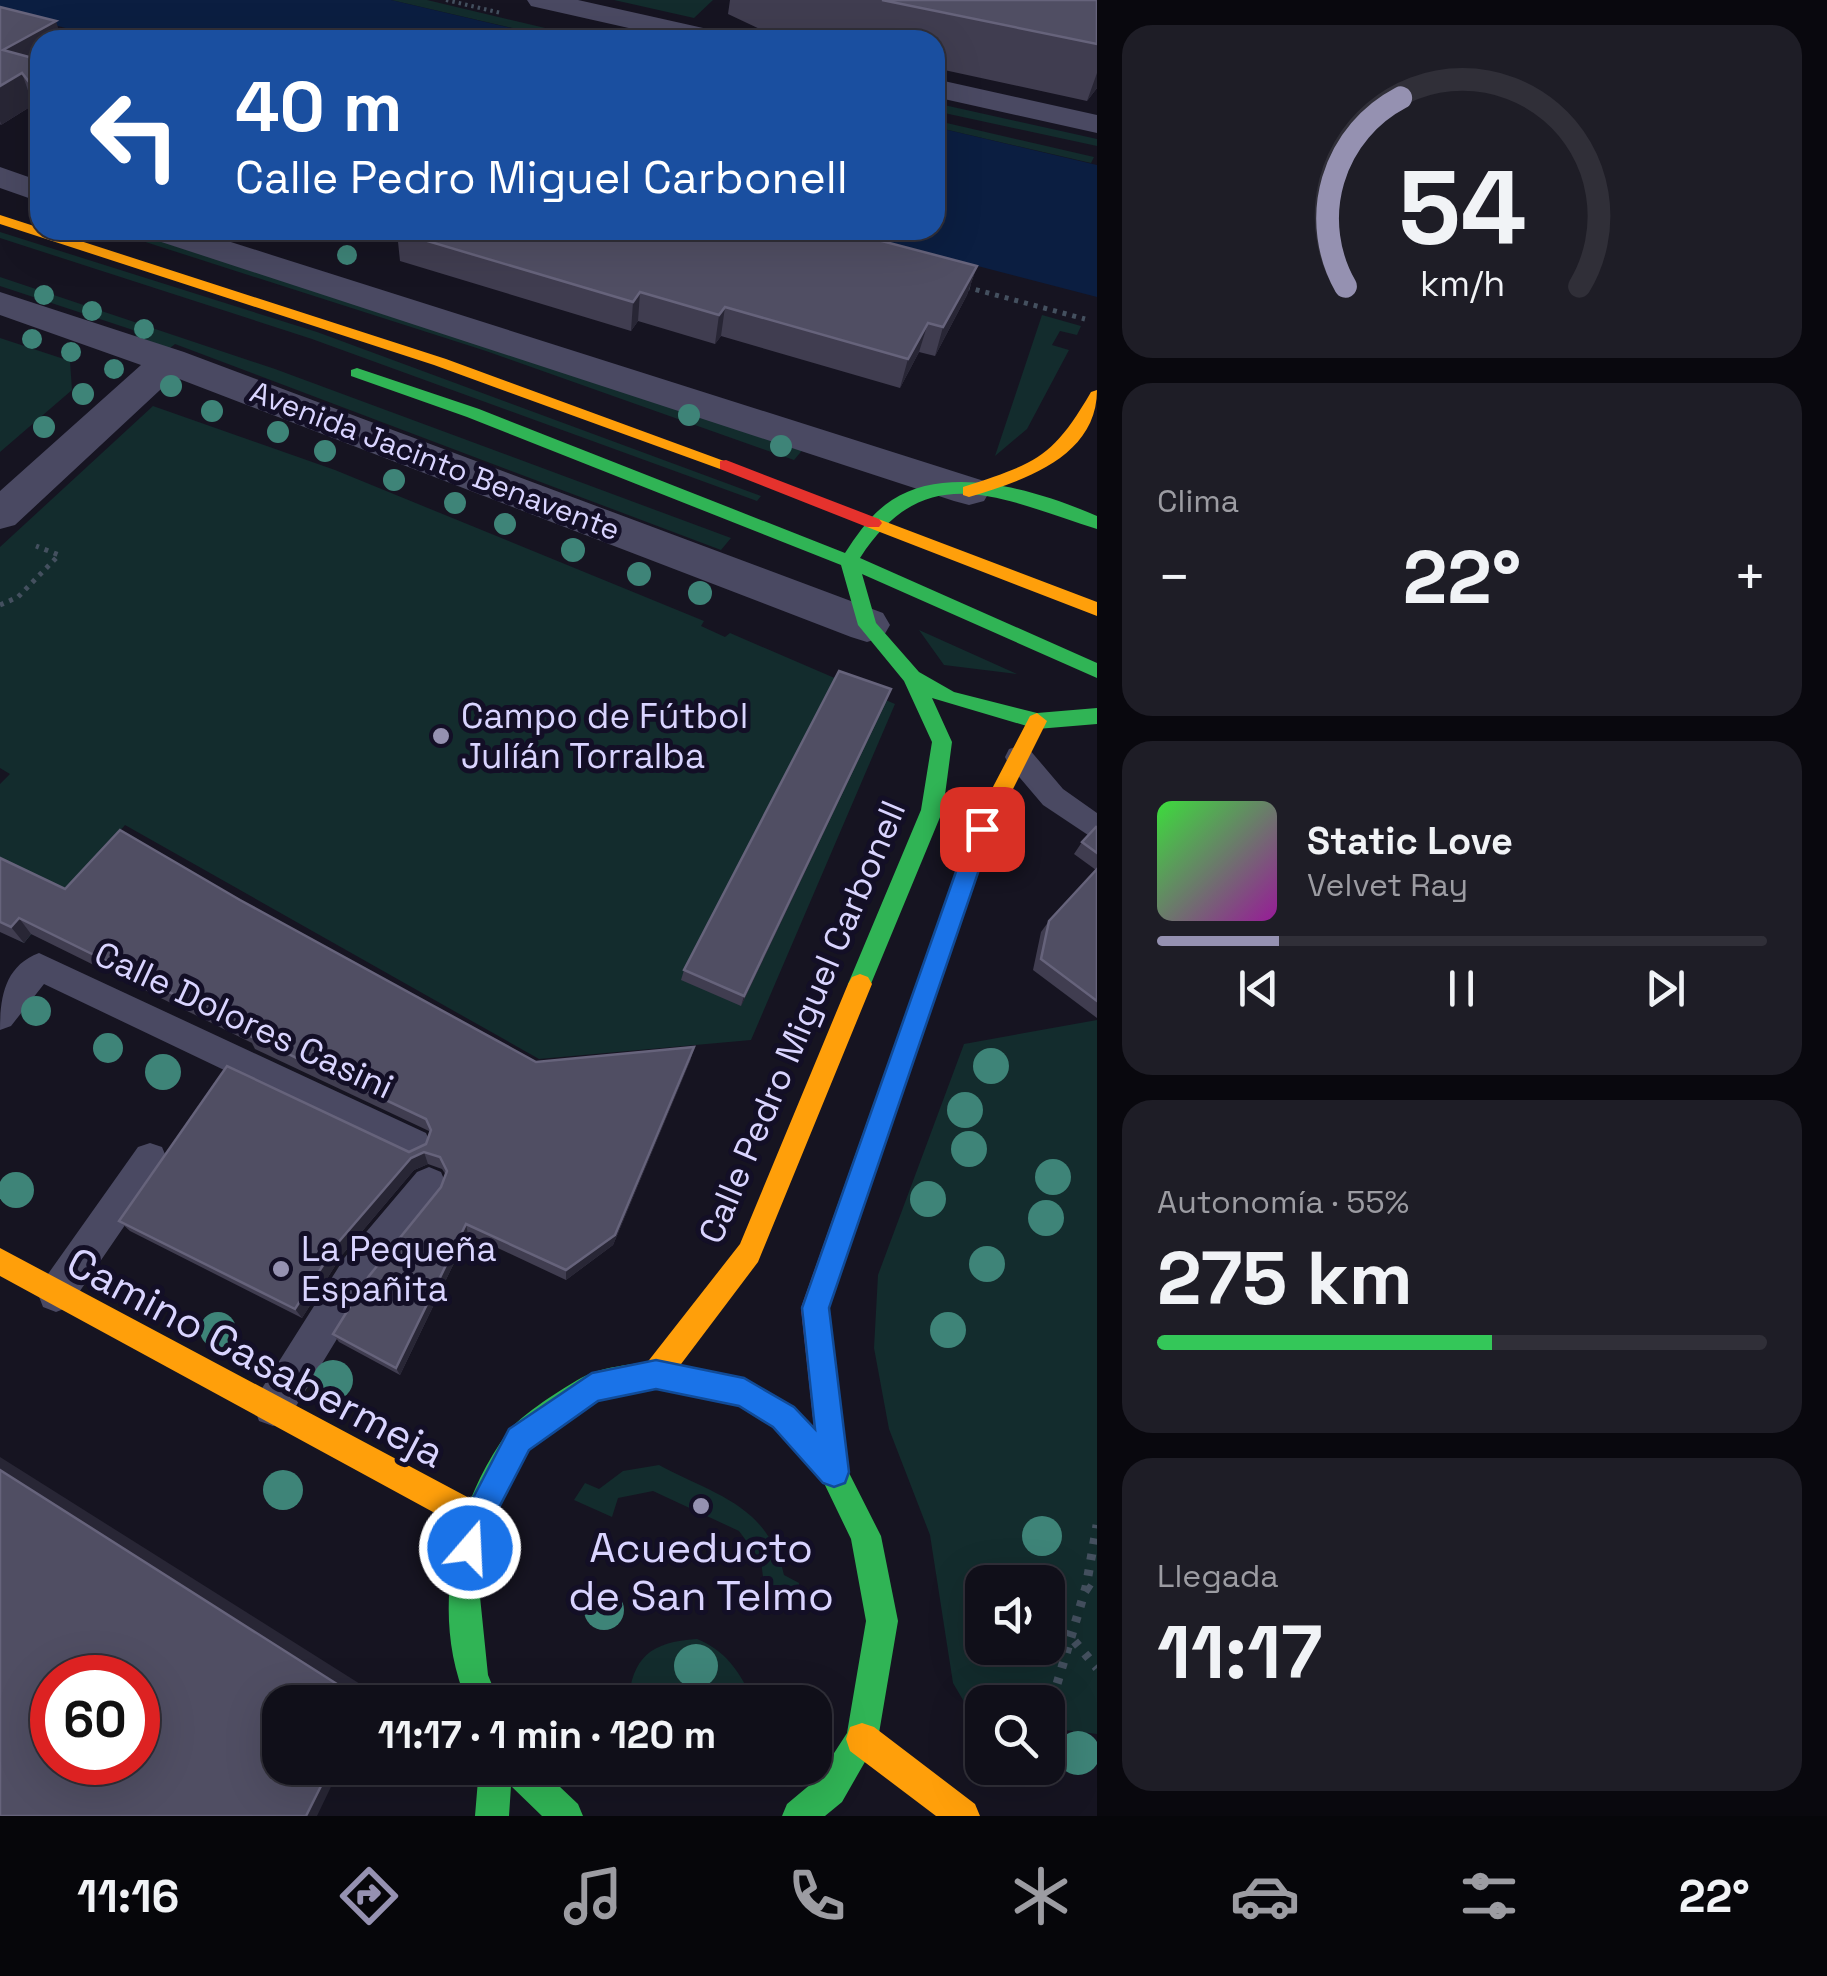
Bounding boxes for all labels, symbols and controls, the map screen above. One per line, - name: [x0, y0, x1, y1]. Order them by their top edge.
- text: 40 m: [235, 62, 402, 151]
- icon: left: [70, 70, 200, 200]
- text: 54: [1398, 142, 1526, 274]
- text: Calle Pedro Miguel Carbonell: [235, 149, 848, 206]
- text: km/h: [1419, 261, 1505, 306]
- street label: Avenida Jacinto Benavente: [245, 372, 626, 549]
- text: Clima: [1157, 481, 1239, 521]
- text: 22°: [1403, 529, 1521, 625]
- text: −: [1157, 542, 1191, 612]
- text: +: [1733, 542, 1767, 612]
- place label: Campo de Fútbol Julíán Torralba: [461, 694, 748, 778]
- marker: Campo de Fútbol Julíán Torralba: [430, 725, 452, 747]
- pin: [940, 787, 1025, 872]
- street label: Calle Pedro Miguel Carbonell: [689, 794, 915, 1250]
- icon: arrive: [955, 802, 1010, 857]
- text: Static Love: [1307, 817, 1513, 865]
- text: Velvet Ray: [1307, 865, 1468, 905]
- street label: Calle Dolores Casini: [88, 931, 400, 1109]
- icon: previous: [1231, 961, 1286, 1016]
- icon: pause: [1434, 961, 1489, 1016]
- icon: next: [1638, 961, 1693, 1016]
- text: Autonomía · 55%: [1157, 1182, 1409, 1222]
- place label: La Pequeña Españita: [301, 1227, 497, 1311]
- text: 275 km: [1157, 1230, 1413, 1326]
- street label: Camino Casabermeja: [58, 1235, 454, 1480]
- marker: La Pequeña Españita: [270, 1258, 292, 1280]
- marker: Acueducto de San Telmo: [690, 1495, 712, 1517]
- position arrow: [418, 1496, 522, 1600]
- place label: Acueducto de San Telmo: [568, 1521, 834, 1622]
- text: Llegada: [1157, 1556, 1279, 1596]
- map controls: [965, 1565, 1065, 1785]
- button: sound: [965, 1565, 1065, 1665]
- text: 11:17: [1157, 1604, 1323, 1700]
- speed limit sign: 60: [30, 1655, 160, 1785]
- button: search: [965, 1685, 1065, 1785]
- text: 11:17 · 1 min · 120 m: [378, 1711, 716, 1759]
- icon: directions: [334, 1861, 404, 1931]
- icon: music: [558, 1861, 628, 1931]
- icon: phone: [782, 1861, 852, 1931]
- icon: climate: [1006, 1861, 1076, 1931]
- icon: car: [1230, 1861, 1300, 1931]
- icon: filters: [1454, 1861, 1524, 1931]
- text: 11:16: [77, 1868, 179, 1925]
- text: 22°: [1679, 1868, 1750, 1925]

